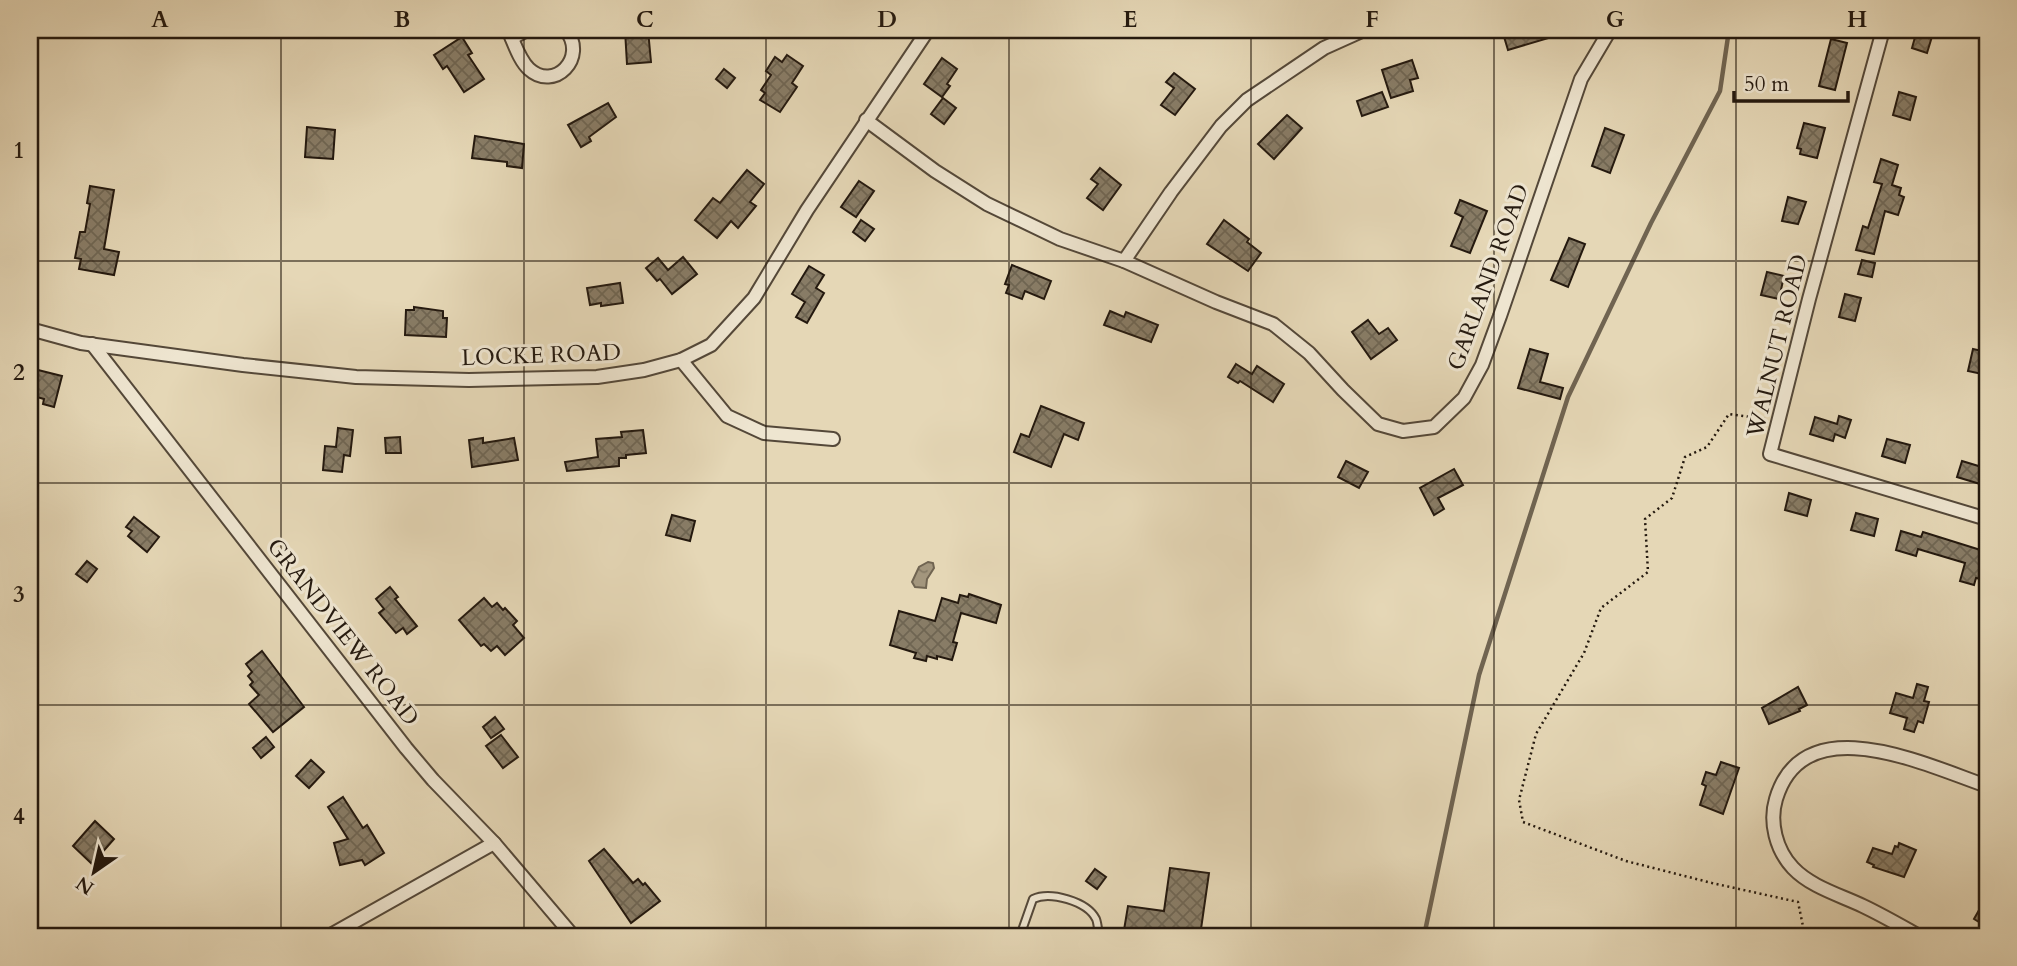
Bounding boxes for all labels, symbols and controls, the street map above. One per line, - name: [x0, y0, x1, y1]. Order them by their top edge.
- text: A: [151, 4, 169, 35]
- text: B: [394, 4, 410, 35]
- text: C: [636, 4, 654, 35]
- text: D: [877, 4, 897, 35]
- text: E: [1123, 4, 1137, 35]
- text: F: [1365, 4, 1379, 35]
- text: G: [1606, 4, 1625, 35]
- text: H: [1847, 4, 1867, 35]
- scale bar: [1734, 60, 1847, 104]
- text: 50 m: [1744, 70, 1789, 99]
- text: 1: [13, 135, 25, 166]
- street label: GARLAND ROAD: [1440, 180, 1536, 374]
- street label: WALNUT ROAD: [1739, 251, 1815, 442]
- street label: LOCKE ROAD: [461, 337, 621, 373]
- text: 2: [13, 357, 25, 388]
- street label: GRANDVIEW ROAD: [260, 532, 426, 732]
- text: 3: [13, 579, 25, 610]
- text: 4: [13, 801, 25, 832]
- north arrow: [60, 836, 130, 906]
- text: N: [71, 870, 99, 901]

